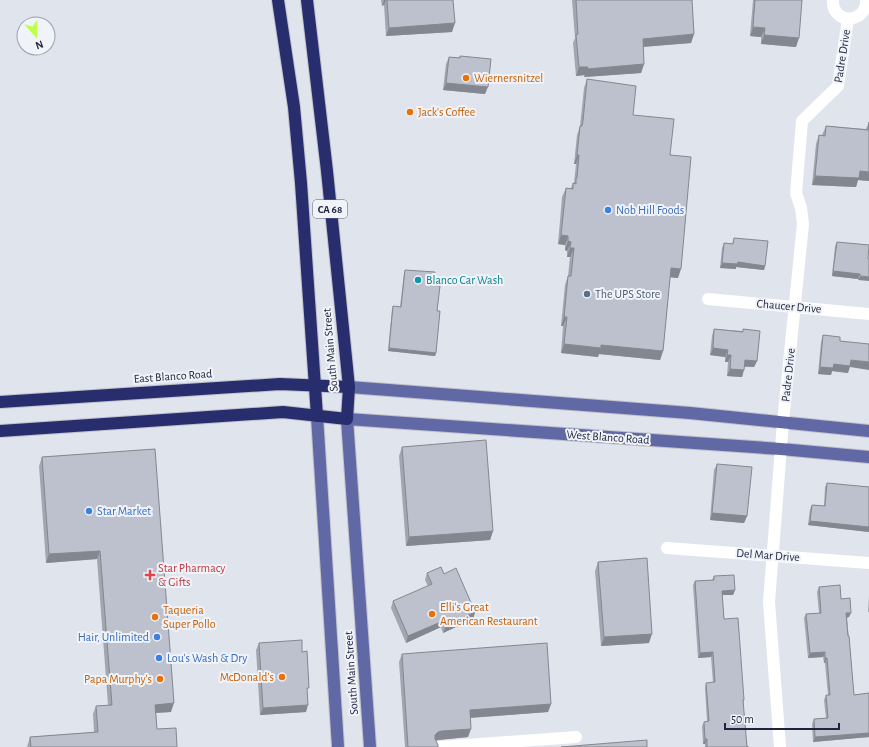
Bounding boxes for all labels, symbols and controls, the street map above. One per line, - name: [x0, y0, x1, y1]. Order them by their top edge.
- north arrow: [16, 16, 56, 56]
- street label: Padre Drive: [832, 28, 852, 84]
- text: N: [34, 38, 45, 51]
- place label: Wiernersnitzel: [474, 72, 543, 84]
- marker: Wiernersnitzel: [461, 73, 471, 83]
- place label: Jack's Coffee: [418, 106, 475, 118]
- marker: Jack's Coffee: [405, 107, 415, 117]
- road number: CA 68: [313, 200, 347, 218]
- place label: Nob Hill Foods: [616, 204, 684, 216]
- marker: Nob Hill Foods: [603, 205, 613, 215]
- place label: Blanco Car Wash: [426, 274, 503, 286]
- marker: Blanco Car Wash: [413, 275, 423, 285]
- place label: The UPS Store: [595, 288, 660, 300]
- marker: The UPS Store: [582, 289, 592, 299]
- street label: Chaucer Drive: [756, 297, 822, 315]
- street label: South Main Street: [320, 308, 340, 392]
- street label: Padre Drive: [779, 348, 797, 402]
- street label: East Blanco Road: [133, 367, 213, 385]
- street label: West Blanco Road: [566, 428, 650, 446]
- place label: Star Market: [97, 505, 151, 517]
- marker: Star Market: [84, 506, 94, 516]
- street label: Del Mar Drive: [736, 547, 800, 563]
- place label: Star Pharmacy & Gifts: [158, 562, 225, 588]
- marker: Star Pharmacy & Gifts: [145, 570, 155, 580]
- place label: Elli's Great American Restaurant: [440, 601, 538, 627]
- place label: Taqueria Super Pollo: [163, 604, 216, 630]
- marker: Elli's Great American Restaurant: [427, 609, 437, 619]
- marker: Taqueria Super Pollo: [150, 612, 160, 622]
- place label: Hair, Unlimited: [78, 631, 149, 643]
- street label: South Main Street: [342, 631, 360, 715]
- marker: Hair, Unlimited: [152, 632, 162, 642]
- place label: Lou's Wash & Dry: [167, 652, 247, 665]
- marker: Lou's Wash & Dry: [154, 653, 164, 663]
- place label: McDonald's: [220, 671, 274, 683]
- marker: McDonald's: [277, 672, 287, 682]
- place label: Papa Murphy's: [84, 673, 152, 686]
- marker: Papa Murphy's: [155, 674, 165, 684]
- scale bar: [725, 705, 839, 731]
- text: 50 m: [731, 713, 754, 725]

